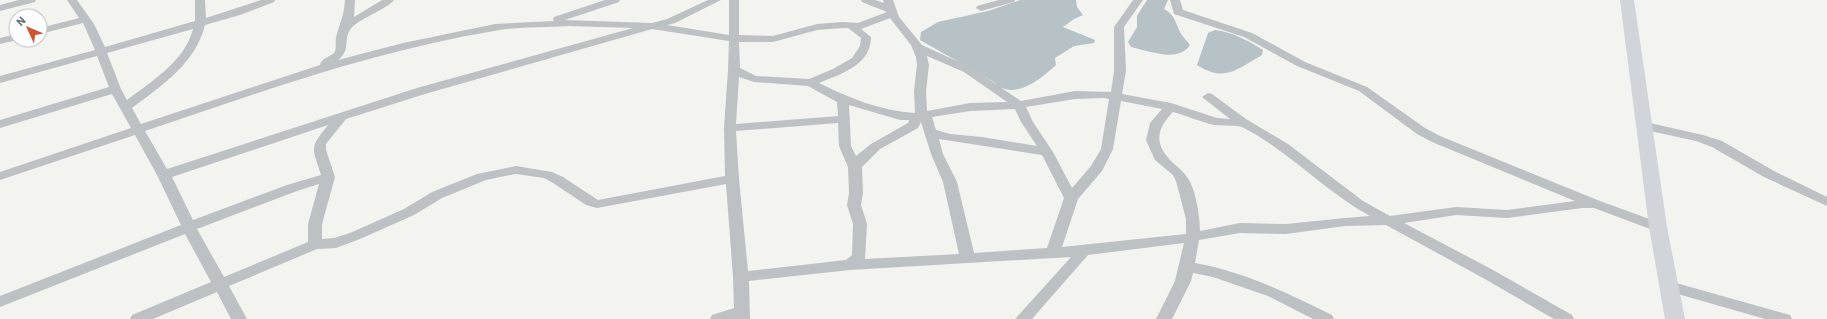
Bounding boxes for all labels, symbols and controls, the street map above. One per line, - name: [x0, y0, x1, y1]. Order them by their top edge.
- north arrow: [8, 8, 48, 48]
- text: N: [13, 13, 29, 29]

